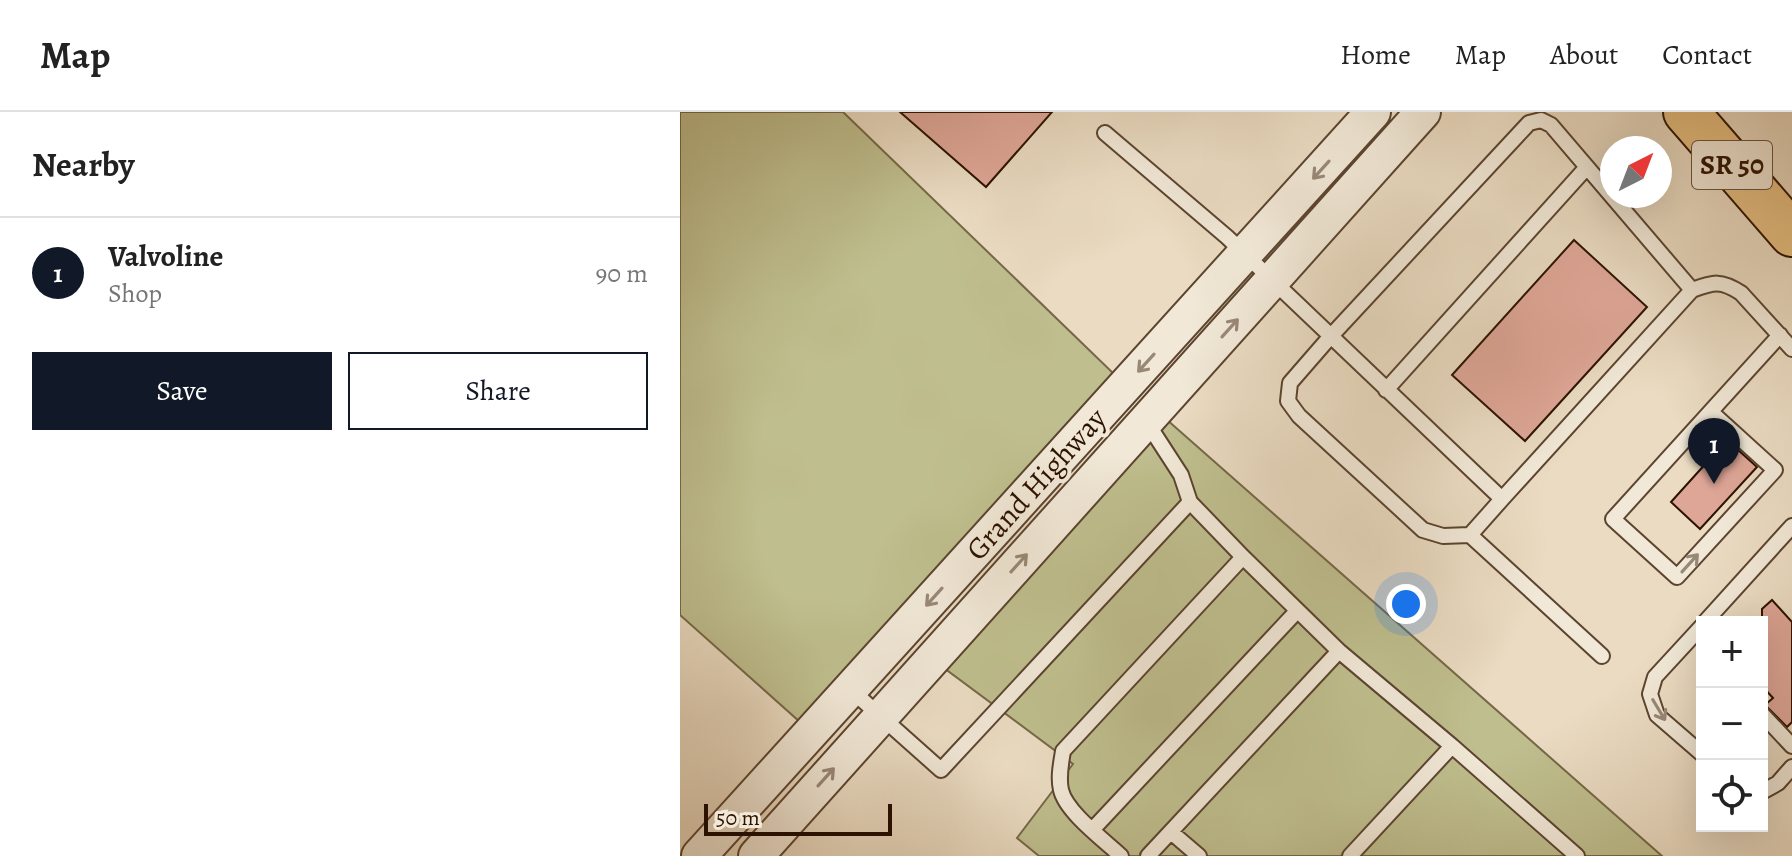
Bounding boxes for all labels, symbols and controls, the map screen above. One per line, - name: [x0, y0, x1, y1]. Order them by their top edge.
- text: Map: [40, 29, 110, 81]
- text: Home: [1340, 36, 1411, 74]
- text: Map: [1455, 36, 1506, 74]
- text: About: [1550, 36, 1618, 74]
- text: Contact: [1662, 36, 1752, 74]
- north arrow: [1600, 136, 1672, 208]
- text: Nearby: [32, 141, 135, 188]
- road number: SR 50: [1692, 141, 1772, 189]
- one-way arrow: [1312, 159, 1330, 179]
- text: Valvoline: [108, 236, 223, 276]
- text: 1: [53, 256, 63, 291]
- text: 90 m: [596, 256, 648, 291]
- text: Shop: [108, 276, 162, 311]
- one-way arrow: [1220, 318, 1238, 338]
- button: Save: [32, 352, 332, 430]
- button: Share: [348, 352, 648, 430]
- one-way arrow: [1137, 352, 1155, 372]
- street label: Grand Highway: [957, 399, 1115, 569]
- pin: 1: [1688, 418, 1740, 484]
- one-way arrow: [1009, 553, 1027, 573]
- one-way arrow: [1680, 553, 1699, 574]
- your location: [1386, 584, 1426, 624]
- one-way arrow: [925, 586, 943, 606]
- map controls: [1696, 616, 1768, 832]
- button: +: [1696, 616, 1768, 688]
- button: −: [1696, 688, 1768, 760]
- one-way arrow: [1651, 699, 1667, 721]
- button: locate: [1696, 760, 1768, 832]
- one-way arrow: [817, 768, 835, 788]
- scale bar: [704, 800, 892, 836]
- text: 50 m: [716, 803, 760, 833]

